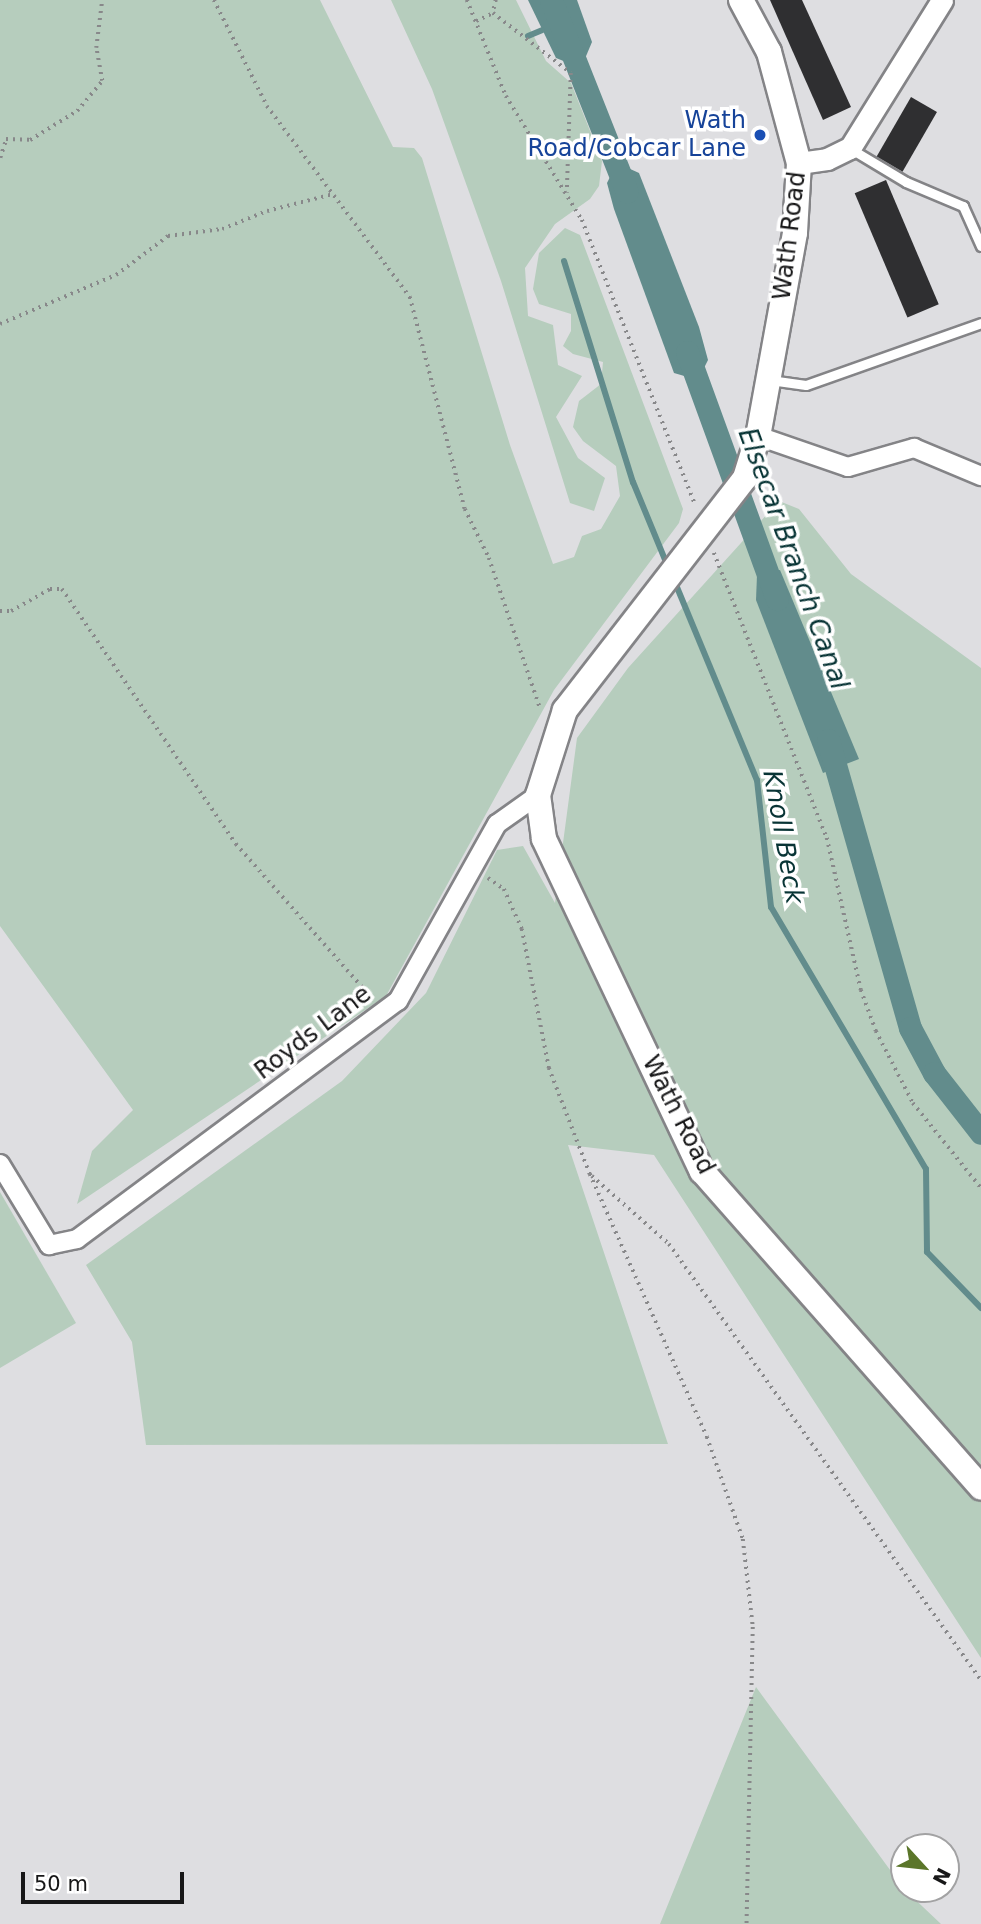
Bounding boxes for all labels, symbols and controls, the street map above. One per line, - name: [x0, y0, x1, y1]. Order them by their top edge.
- place label: Wath Road/Cobcar Lane: [528, 107, 746, 163]
- marker: Wath Road/Cobcar Lane: [752, 127, 768, 143]
- street label: Wath Road: [768, 170, 812, 302]
- water label: Elsecar Branch Canal: [731, 424, 855, 694]
- water label: Knoll Beck: [756, 768, 810, 906]
- street label: Royds Lane: [249, 980, 377, 1086]
- street label: Wath Road: [636, 1051, 720, 1179]
- north arrow: [890, 1833, 960, 1903]
- scale bar: [24, 1857, 187, 1901]
- text: N: [929, 1865, 955, 1889]
- text: 50 m: [34, 1872, 88, 1896]

